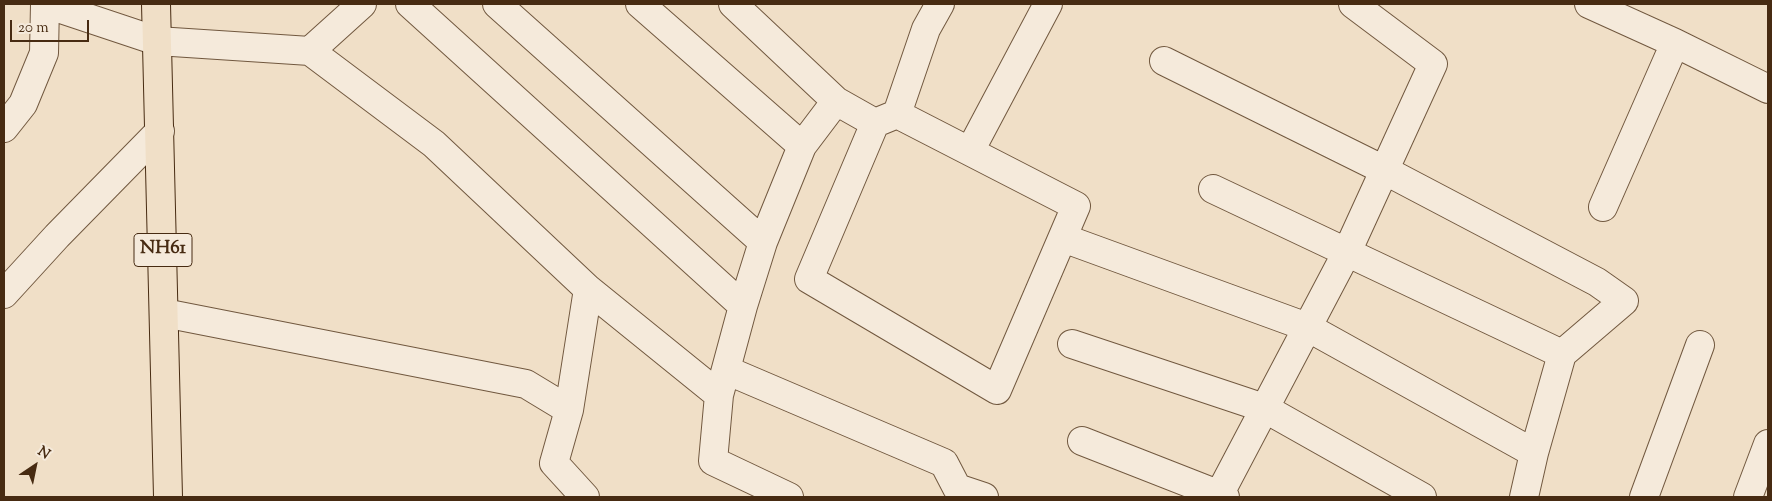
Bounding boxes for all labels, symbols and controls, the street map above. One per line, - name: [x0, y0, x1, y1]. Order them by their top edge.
- scale bar: [12, 10, 91, 42]
- text: 20 m: [18, 18, 49, 39]
- road number: NH61: [134, 234, 192, 266]
- north arrow: [10, 441, 60, 491]
- text: N: [33, 442, 54, 465]

